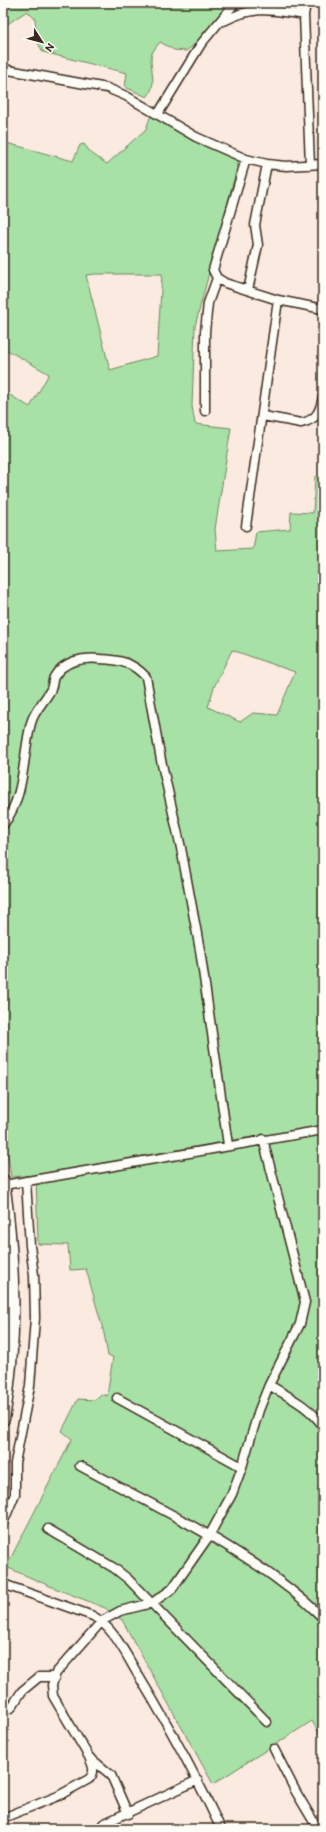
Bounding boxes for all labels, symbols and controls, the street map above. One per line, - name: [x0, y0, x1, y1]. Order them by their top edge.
- north arrow: [22, 22, 62, 62]
- text: N: [42, 41, 57, 54]

